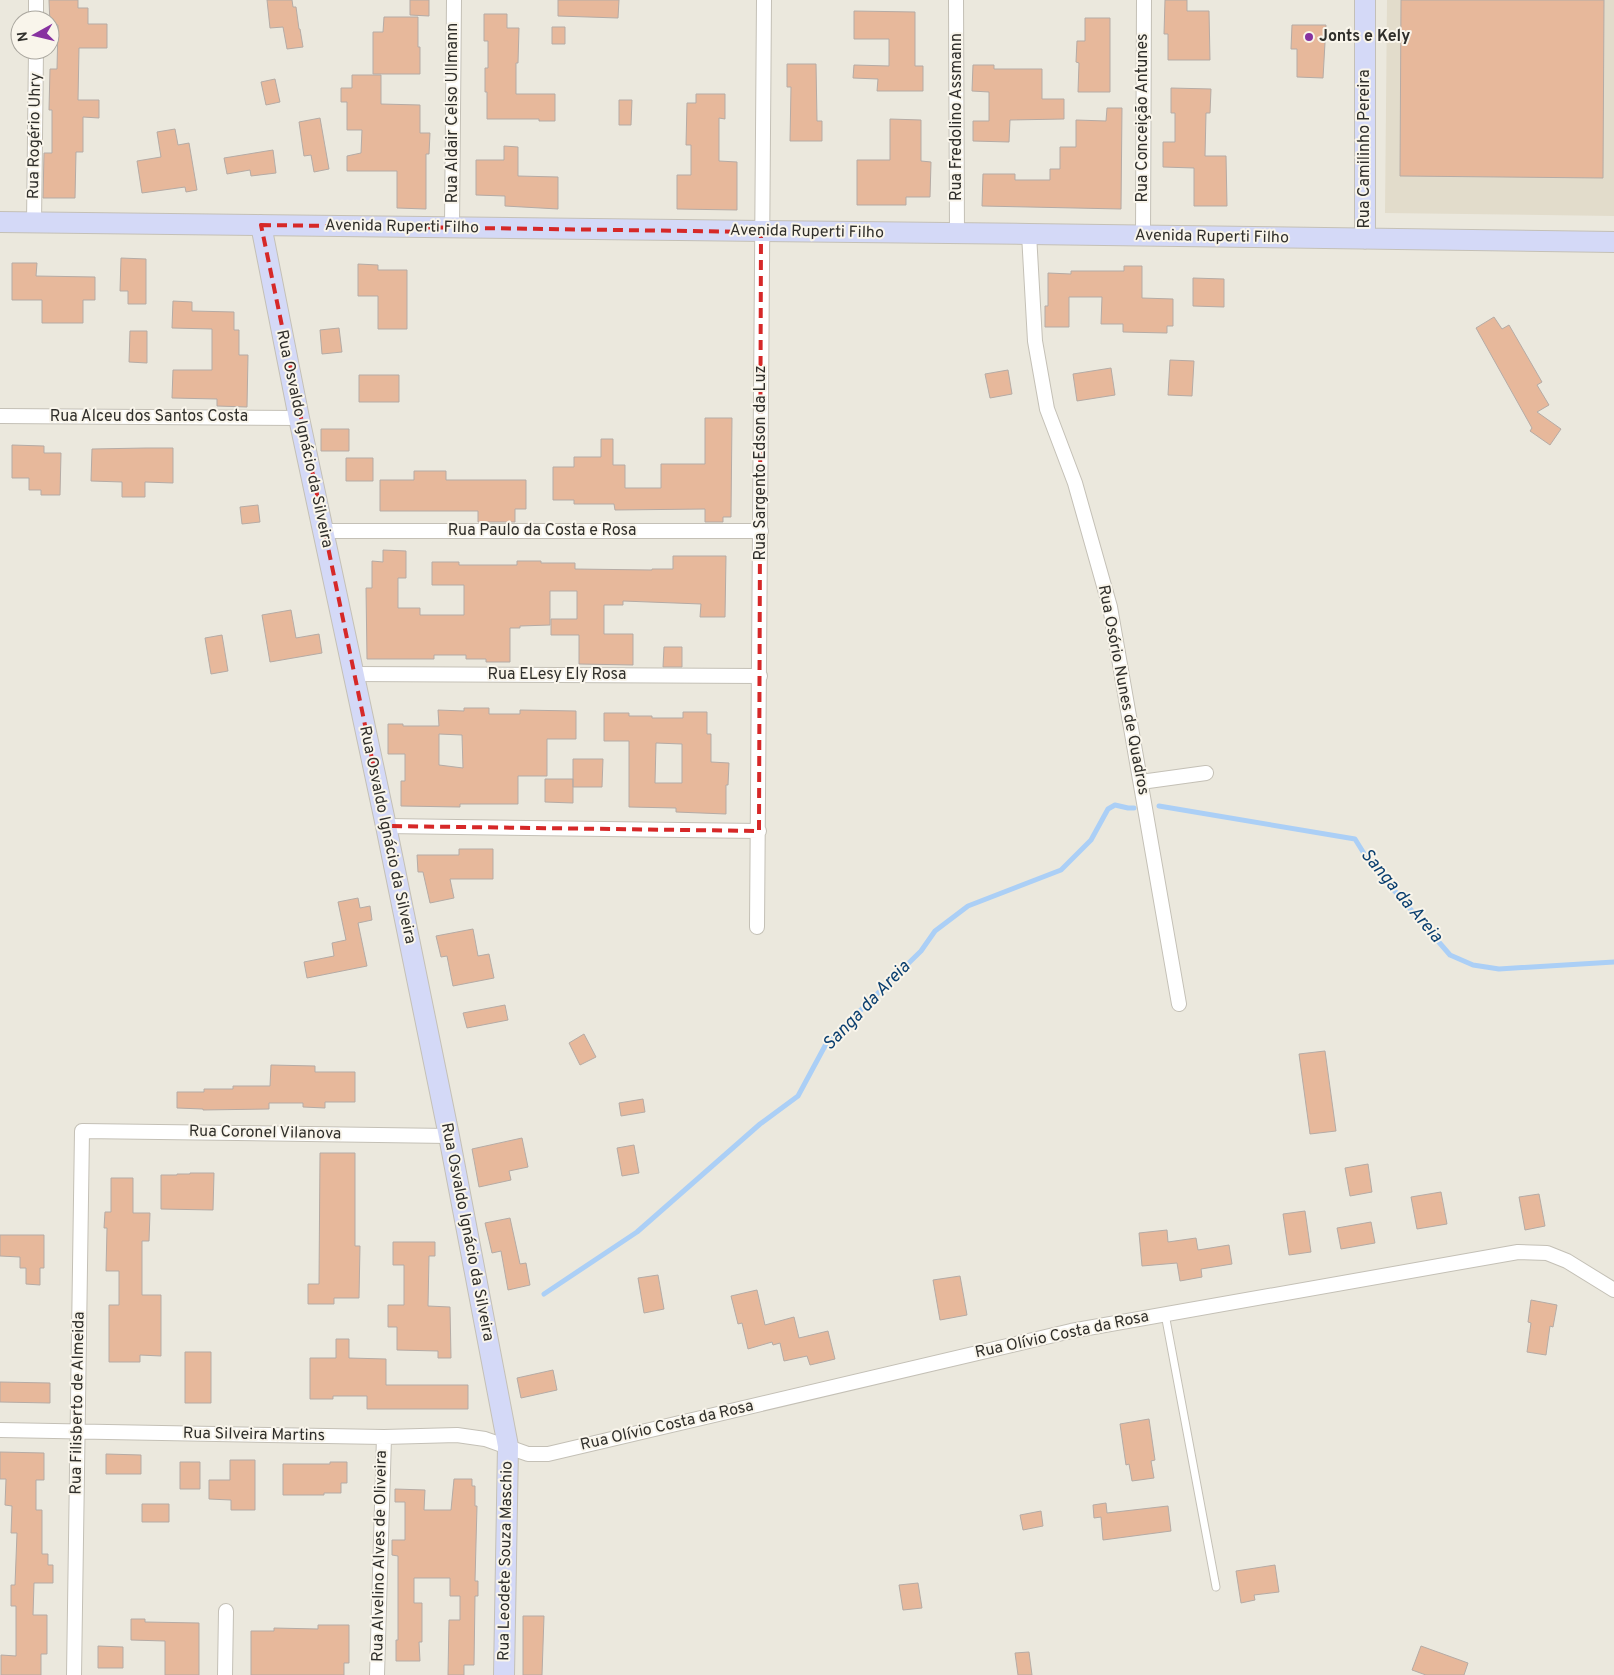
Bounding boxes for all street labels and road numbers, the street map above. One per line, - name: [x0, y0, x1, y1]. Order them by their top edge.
- street label: Rua Aldair Celso Ullmann: [443, 23, 463, 203]
- street label: Rua Fredolino Assmann: [947, 33, 967, 201]
- street label: Rua Conceição Antunes: [1133, 34, 1153, 202]
- street label: Rua Camilinho Pereira: [1355, 69, 1375, 229]
- street label: Rua Rogério Uhry: [24, 73, 46, 199]
- street label: Avenida Ruperti Filho: [325, 216, 479, 238]
- street label: Avenida Ruperti Filho: [730, 221, 884, 243]
- street label: Avenida Ruperti Filho: [1135, 226, 1289, 248]
- street label: Rua Osvaldo Ignácio da Silveira: [271, 328, 337, 550]
- street label: Rua Sargento Edson da Luz: [751, 366, 771, 560]
- street label: Rua Alceu dos Santos Costa: [50, 407, 248, 427]
- street label: Rua Paulo da Costa e Rosa: [448, 521, 636, 541]
- street label: Rua Osório Nunes de Quadros: [1093, 583, 1153, 797]
- street label: Rua ELesy Ely Rosa: [488, 665, 626, 685]
- street label: Rua Osvaldo Ignácio da Silveira: [354, 724, 420, 946]
- street label: Rua Osvaldo Ignácio da Silveira: [436, 1121, 498, 1343]
- street label: Rua Coronel Vilanova: [189, 1122, 341, 1144]
- street label: Rua Olívio Costa da Rosa: [973, 1307, 1151, 1363]
- street label: Rua Filisberto de Almeida: [66, 1311, 90, 1495]
- street label: Rua Olívio Costa da Rosa: [578, 1396, 756, 1456]
- street label: Rua Silveira Martins: [183, 1424, 325, 1446]
- street label: Rua Alvelino Alves de Oliveira: [368, 1450, 392, 1662]
- street label: Rua Leodete Souza Maschio: [494, 1461, 518, 1661]

